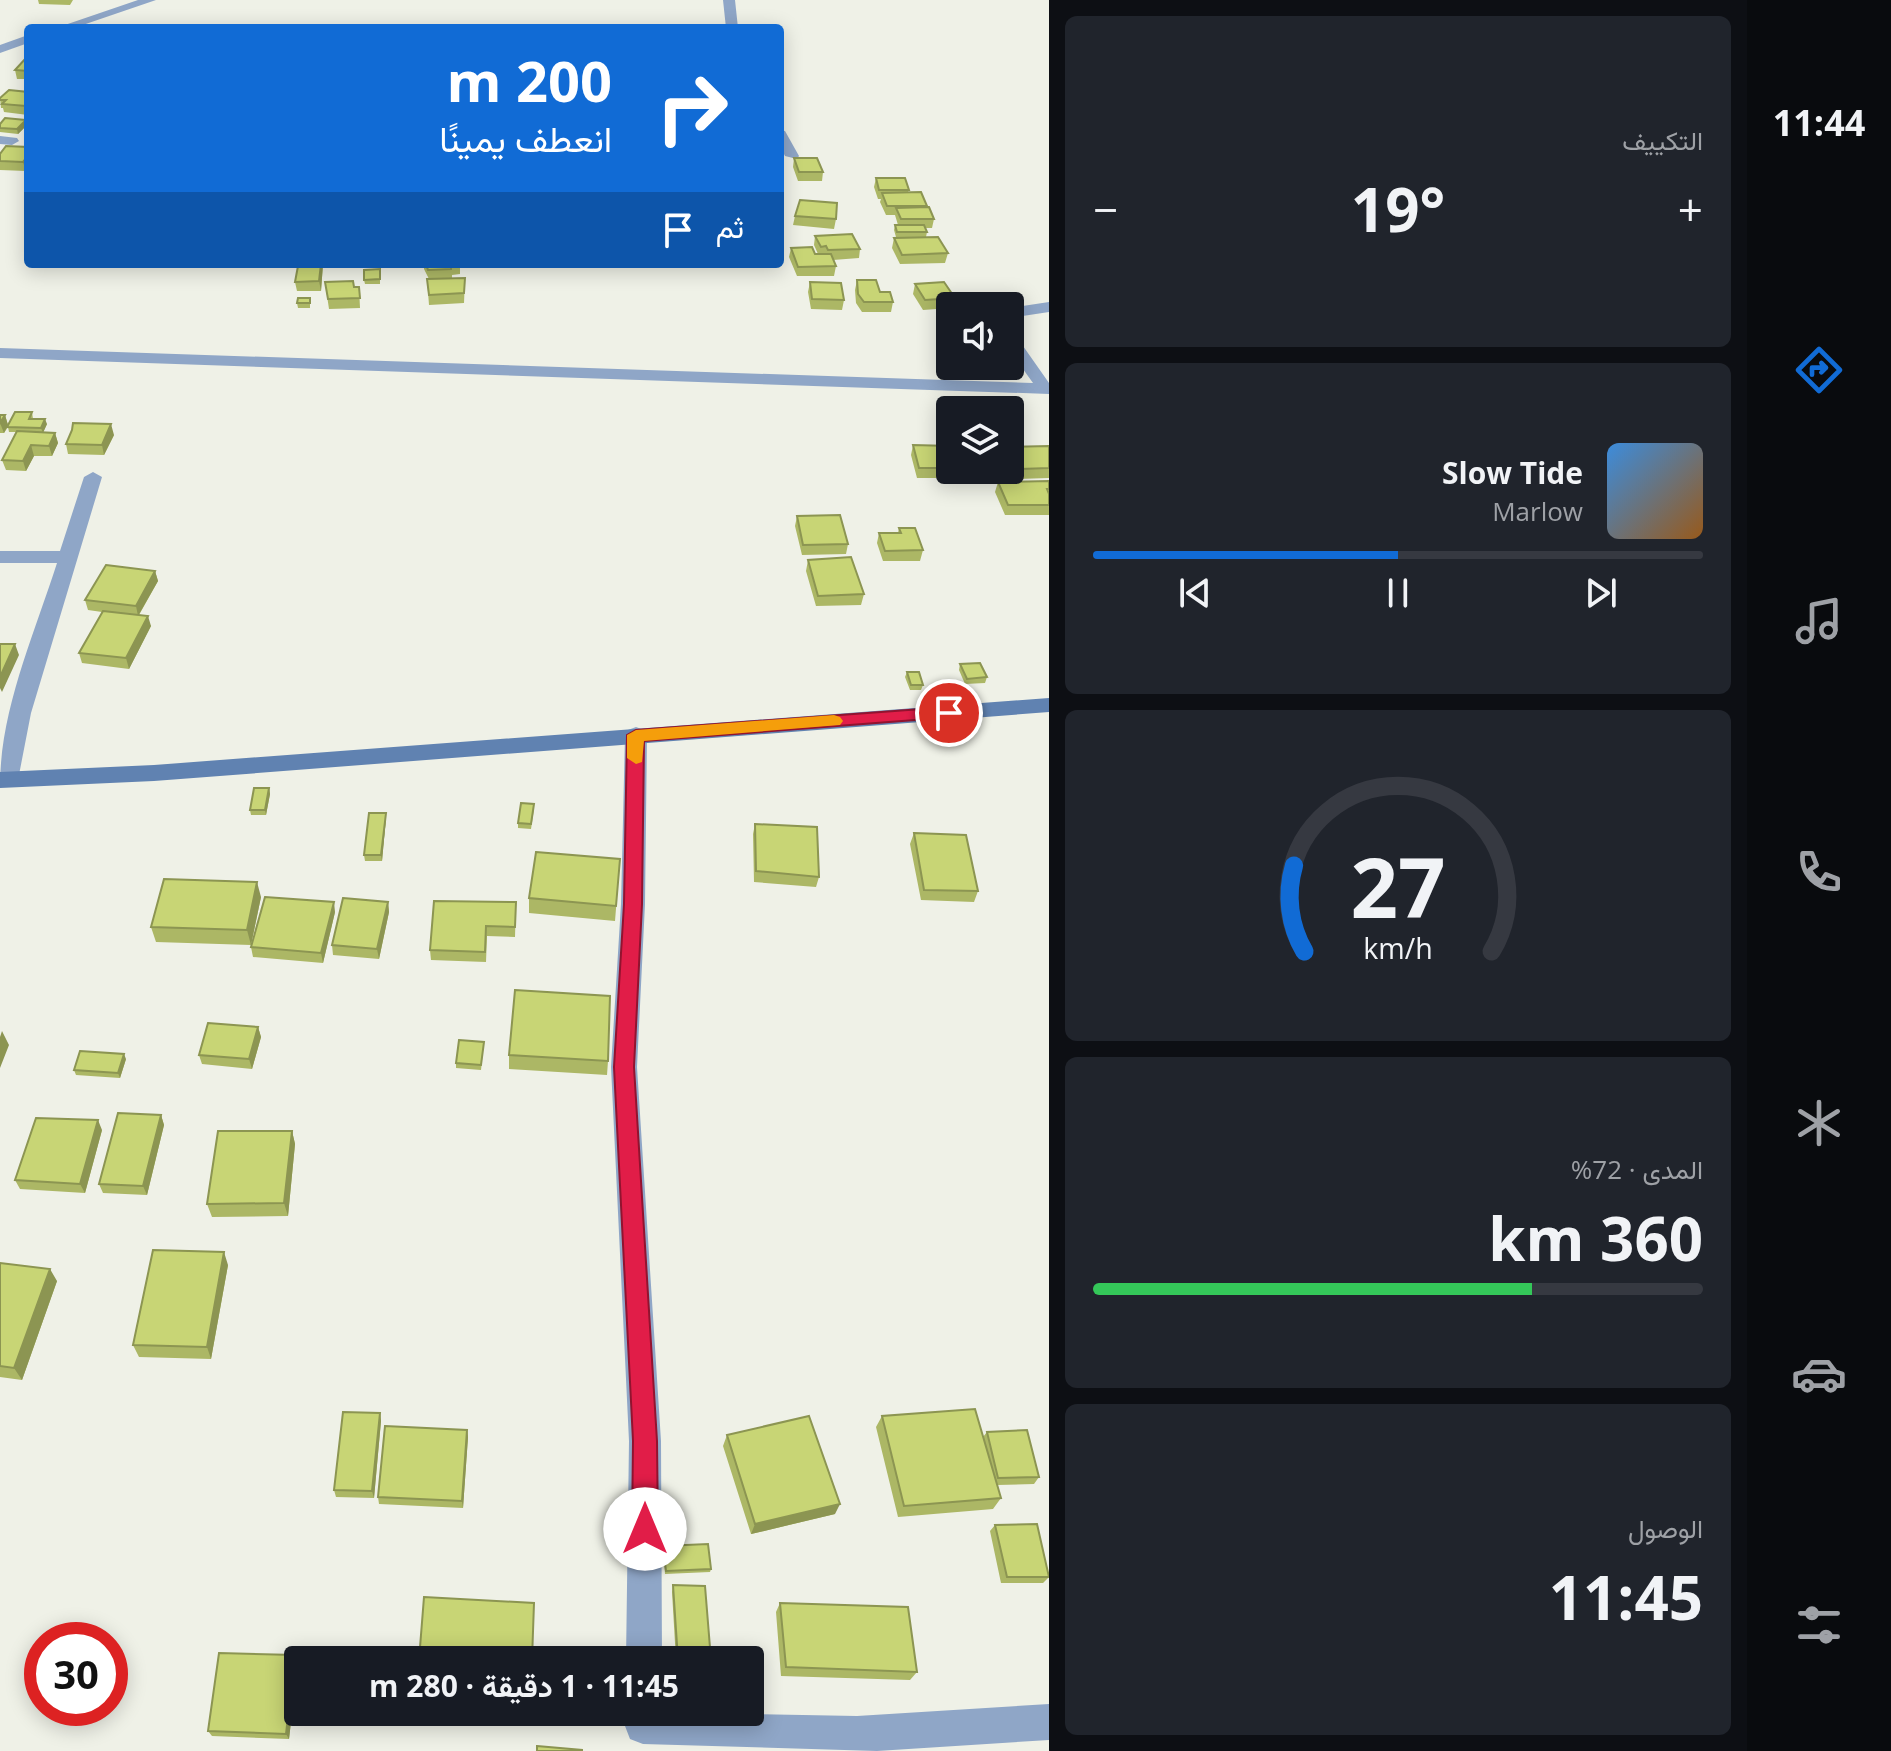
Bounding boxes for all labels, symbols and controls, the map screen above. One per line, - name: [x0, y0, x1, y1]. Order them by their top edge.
- text: 200 m: [446, 42, 612, 118]
- icon: right: [640, 56, 744, 160]
- text: 11:44: [1773, 98, 1865, 147]
- text: انعطف يمينًا: [439, 114, 612, 163]
- text: التكييف: [1622, 122, 1703, 158]
- text: 19°: [1351, 168, 1445, 250]
- text: −: [1093, 179, 1118, 239]
- text: +: [1678, 179, 1703, 239]
- text: ثم: [716, 206, 744, 247]
- icon: arrive: [656, 208, 700, 252]
- map controls: [936, 292, 1024, 484]
- button: sound: [936, 292, 1024, 380]
- icon: directions: [1791, 342, 1847, 398]
- button: layers: [936, 396, 1024, 484]
- text: Slow Tide: [1442, 452, 1583, 493]
- text: Marlow: [1492, 493, 1583, 529]
- icon: previous: [1173, 571, 1217, 615]
- icon: pause: [1376, 571, 1420, 615]
- icon: next: [1579, 571, 1623, 615]
- icon: music: [1791, 593, 1847, 649]
- pin: [915, 679, 983, 747]
- icon: arrive: [927, 691, 971, 735]
- text: 27: [1350, 828, 1446, 941]
- icon: phone: [1791, 844, 1847, 900]
- text: km/h: [1363, 928, 1433, 967]
- icon: climate: [1791, 1095, 1847, 1151]
- text: المدى · 72%: [1571, 1151, 1703, 1187]
- text: 360 km: [1488, 1197, 1703, 1279]
- icon: car: [1791, 1346, 1847, 1402]
- position arrow: [603, 1487, 687, 1571]
- text: الوصول: [1628, 1510, 1703, 1546]
- text: 11:45: [1549, 1556, 1703, 1638]
- icon: filters: [1791, 1597, 1847, 1653]
- speed limit sign: 30: [24, 1622, 128, 1726]
- text: 11:45 · 1 دقيقة · 280 m: [369, 1665, 679, 1706]

